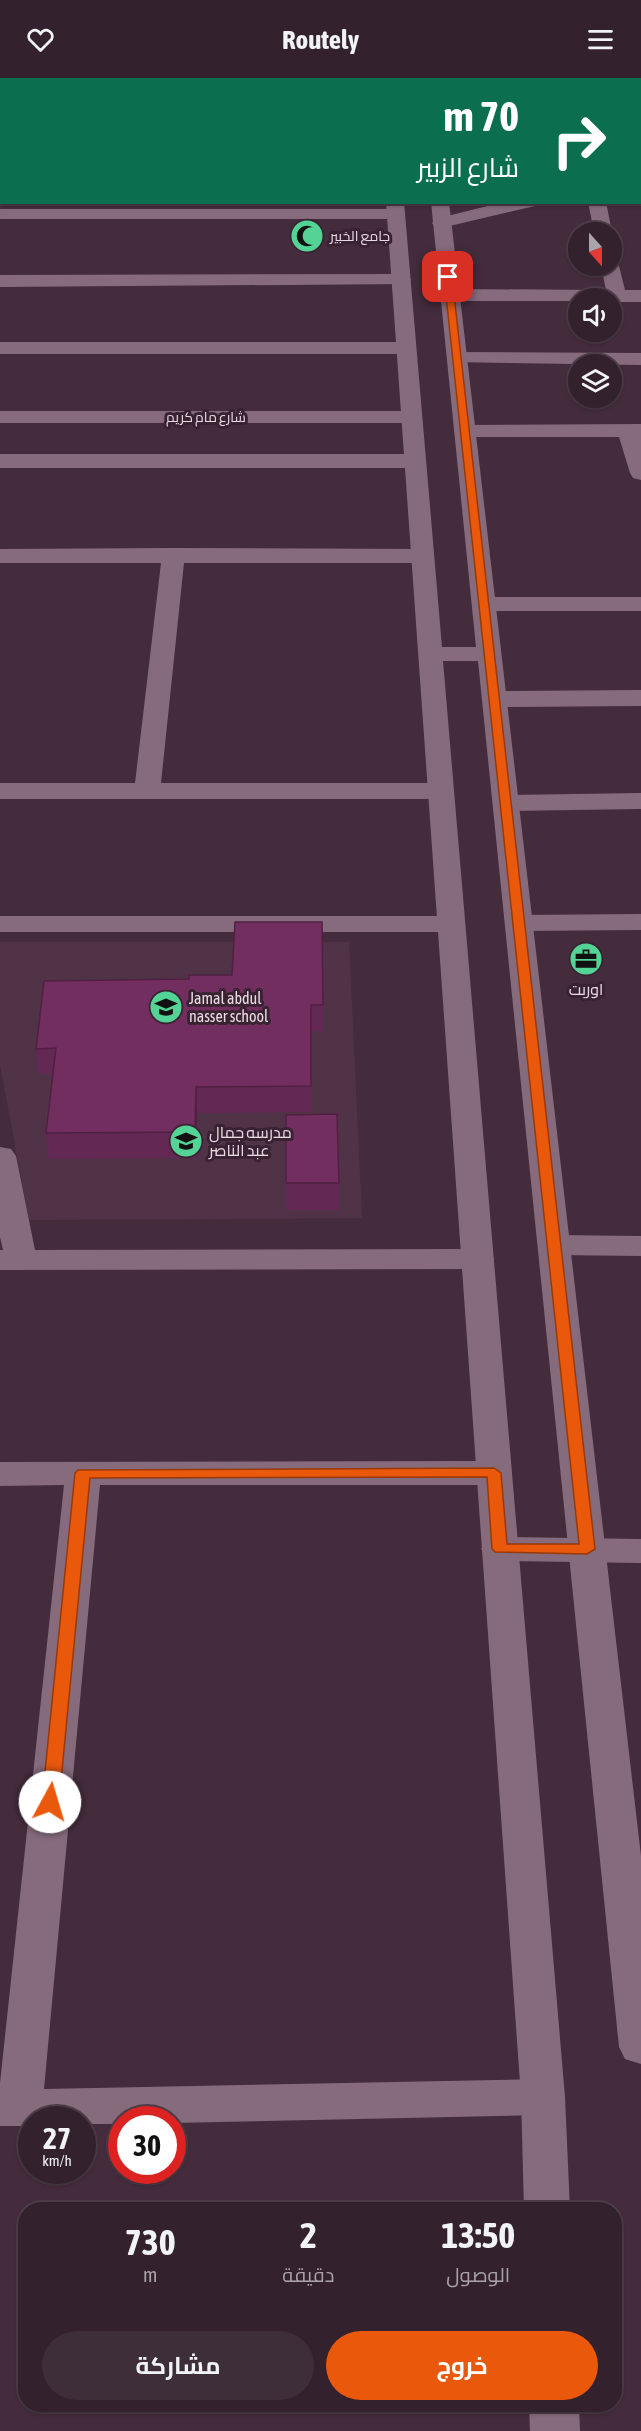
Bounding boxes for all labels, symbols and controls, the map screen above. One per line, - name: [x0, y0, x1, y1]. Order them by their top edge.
- icon: heart: [24, 23, 57, 56]
- icon: menu: [584, 23, 617, 56]
- text: Routely: [282, 24, 359, 55]
- text: 70 m: [444, 92, 519, 140]
- icon: right: [540, 102, 618, 180]
- text: شارع الزبير: [417, 152, 519, 183]
- mosque icon: جامع الخبير: [289, 218, 325, 254]
- north arrow: [568, 222, 622, 276]
- map controls: [568, 222, 622, 408]
- place label: جامع الخبير: [329, 228, 390, 245]
- pin: [422, 251, 473, 302]
- icon: arrive: [431, 260, 464, 293]
- button: sound: [568, 288, 622, 342]
- button: layers: [568, 354, 622, 408]
- street label: شارع مام كريم: [166, 409, 246, 427]
- office icon: اوربت: [568, 941, 604, 977]
- place label: اوربت: [569, 980, 603, 999]
- school or university icon: Jamal abdul nasser school: [148, 989, 184, 1025]
- place label: Jamal abdul nasser school: [189, 989, 269, 1025]
- school or university icon: مدرسه جمال عبد الناصر: [168, 1123, 204, 1159]
- place label: مدرسه جمال عبد الناصر: [208, 1123, 292, 1160]
- position arrow: [18, 1770, 82, 1834]
- speed limit sign: 30: [108, 2106, 186, 2184]
- text: 27: [43, 2121, 71, 2155]
- text: km/h: [42, 2152, 72, 2169]
- text: 2: [300, 2214, 317, 2256]
- text: 13:50: [441, 2214, 515, 2256]
- text: 730: [125, 2221, 176, 2263]
- text: m: [143, 2263, 157, 2286]
- text: دقيقة: [282, 2263, 334, 2286]
- text: الوصول: [446, 2263, 510, 2286]
- button: مشاركة: [42, 2331, 314, 2400]
- button: خروج: [326, 2331, 598, 2400]

